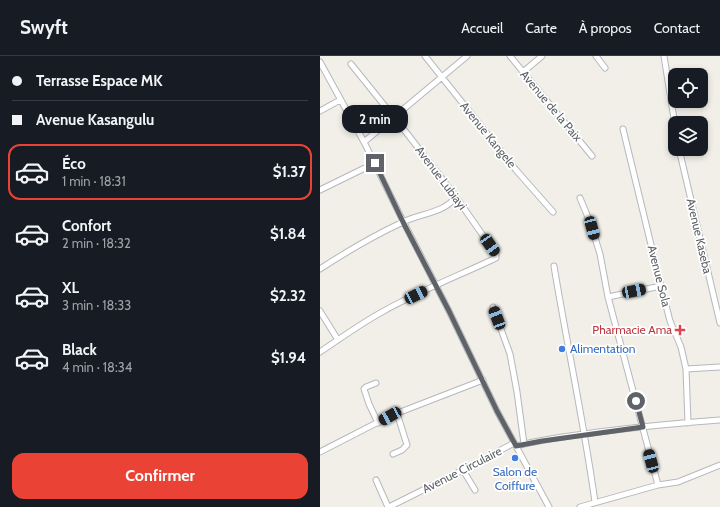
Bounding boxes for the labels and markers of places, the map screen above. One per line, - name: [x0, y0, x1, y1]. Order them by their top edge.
- place label: Pharmacie Ama: [592, 322, 672, 337]
- marker: Pharmacie Ama: [675, 325, 685, 335]
- place label: Alimentation: [570, 341, 636, 356]
- marker: Alimentation: [557, 344, 567, 354]
- marker: Salon de Coiffure: [510, 453, 520, 463]
- place label: Salon de Coiffure: [493, 464, 537, 493]

